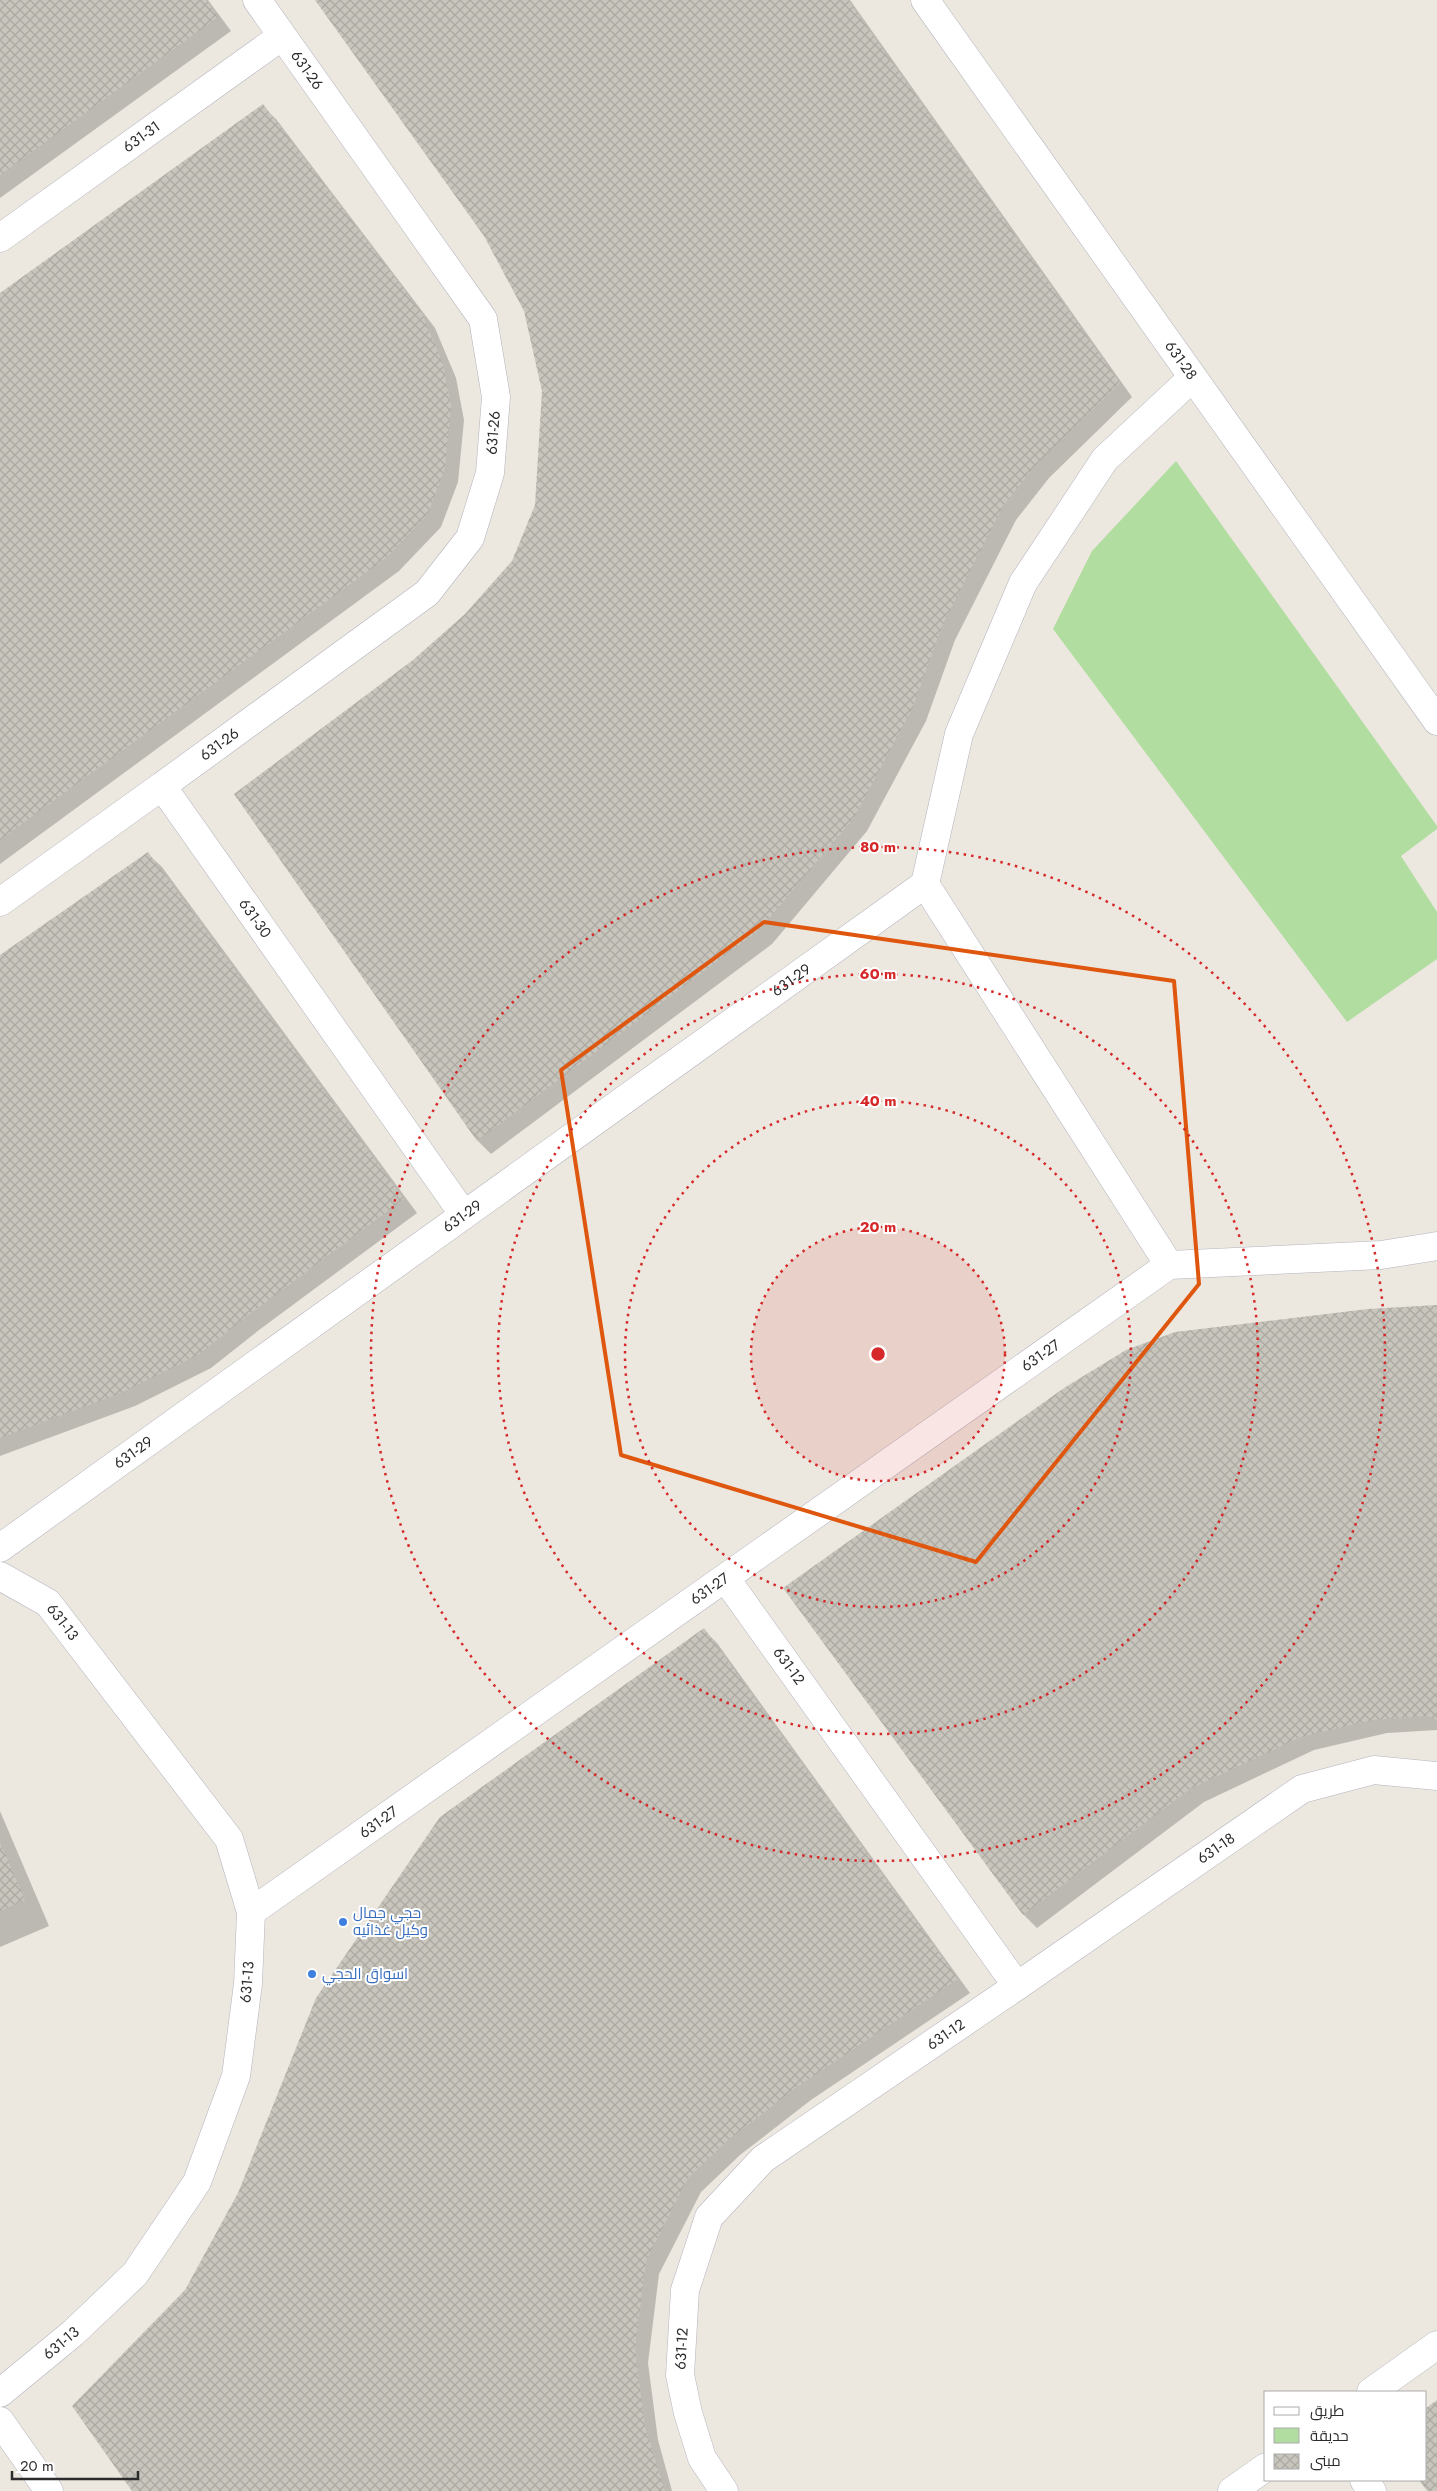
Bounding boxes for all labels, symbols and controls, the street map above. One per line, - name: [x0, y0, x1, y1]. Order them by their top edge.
- street label: 631-26: [285, 46, 329, 94]
- street label: 631-31: [118, 116, 165, 158]
- street label: 631-28: [1159, 336, 1202, 384]
- street label: 631-26: [480, 410, 506, 456]
- street label: 631-26: [195, 722, 244, 766]
- text: 80 m: [860, 836, 896, 858]
- street label: 631-30: [233, 894, 277, 943]
- street label: 631-29: [767, 958, 816, 1002]
- text: 60 m: [860, 963, 896, 985]
- text: 40 m: [859, 1090, 897, 1112]
- street label: 631-29: [438, 1194, 487, 1238]
- text: 20 m: [860, 1216, 896, 1238]
- street label: 631-27: [1017, 1334, 1065, 1377]
- centre of rings: [869, 1345, 887, 1363]
- street label: 631-29: [109, 1431, 157, 1474]
- street label: 631-27: [686, 1567, 734, 1610]
- street label: 631-13: [41, 1599, 84, 1645]
- street label: 631-12: [768, 1643, 810, 1689]
- street label: 631-27: [355, 1801, 403, 1844]
- street label: 631-18: [1193, 1827, 1239, 1869]
- place label: حجي جمال وكيل غذائيه: [353, 1902, 428, 1941]
- marker: حجي جمال وكيل غذائيه: [337, 1916, 349, 1928]
- street label: 631-13: [234, 1960, 260, 2004]
- place label: اسواق الحجي: [322, 1963, 408, 1986]
- marker: اسواق الحجي: [306, 1968, 318, 1980]
- street label: 631-12: [922, 2014, 969, 2055]
- street label: 631-13: [38, 2321, 84, 2365]
- street label: 631-12: [669, 2327, 694, 2370]
- legend: [1264, 2391, 1427, 2481]
- text: طريق: [1310, 2400, 1344, 2422]
- text: حديقة: [1310, 2425, 1349, 2447]
- scale bar: [12, 2448, 139, 2480]
- text: مبنى: [1310, 2450, 1341, 2472]
- text: 20 m: [20, 2455, 54, 2477]

